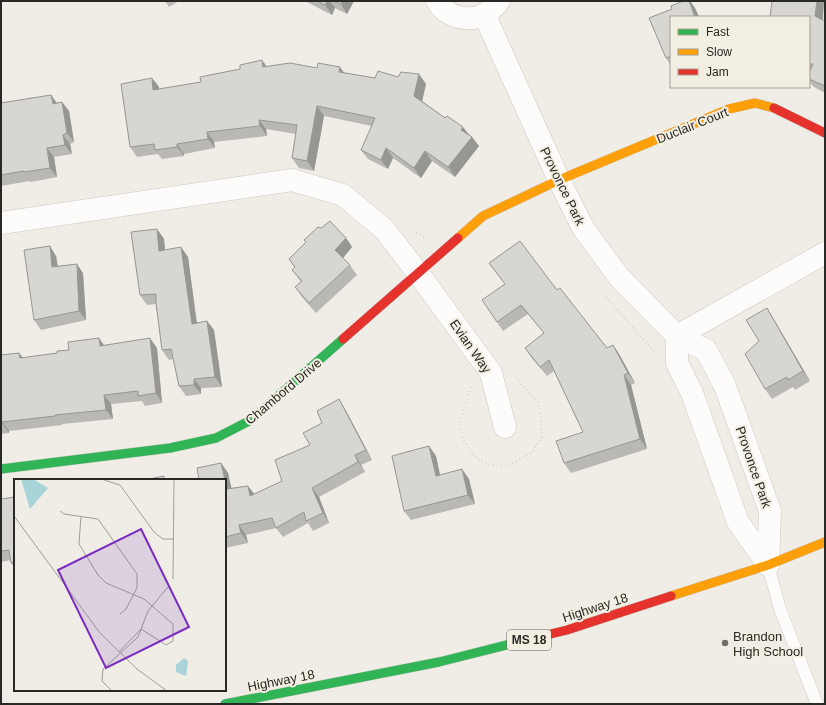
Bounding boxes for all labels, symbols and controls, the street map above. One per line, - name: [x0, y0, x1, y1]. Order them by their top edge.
- legend: [670, 16, 810, 88]
- text: Fast: [706, 25, 730, 39]
- text: Slow: [706, 45, 732, 59]
- text: Jam: [706, 65, 729, 79]
- street label: Duclair Court: [654, 104, 731, 147]
- street label: Provonce Park: [537, 145, 588, 228]
- street label: Evian Way: [447, 317, 495, 376]
- street label: Chambord Drive: [242, 355, 324, 428]
- street label: Provonce Park: [733, 424, 775, 510]
- inset map: [14, 479, 226, 691]
- street label: Highway 18: [561, 590, 630, 625]
- place label: Brandon High School: [733, 629, 803, 659]
- road number: MS 18: [507, 630, 551, 650]
- marker: Brandon High School: [720, 638, 730, 648]
- street label: Highway 18: [246, 667, 316, 694]

